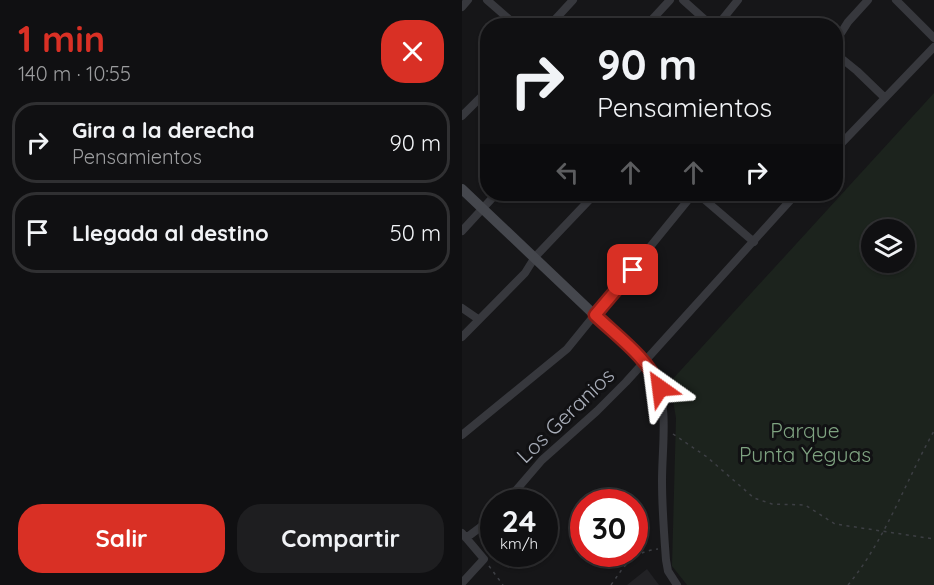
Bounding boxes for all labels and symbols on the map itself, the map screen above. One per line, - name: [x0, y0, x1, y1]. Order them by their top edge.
- pin: [607, 244, 658, 295]
- position arrow: [628, 356, 692, 420]
- street label: Los Geranios: [511, 362, 619, 468]
- park label: Parque Punta Yeguas: [739, 417, 871, 467]
- speed limit sign: 30: [570, 489, 648, 567]

